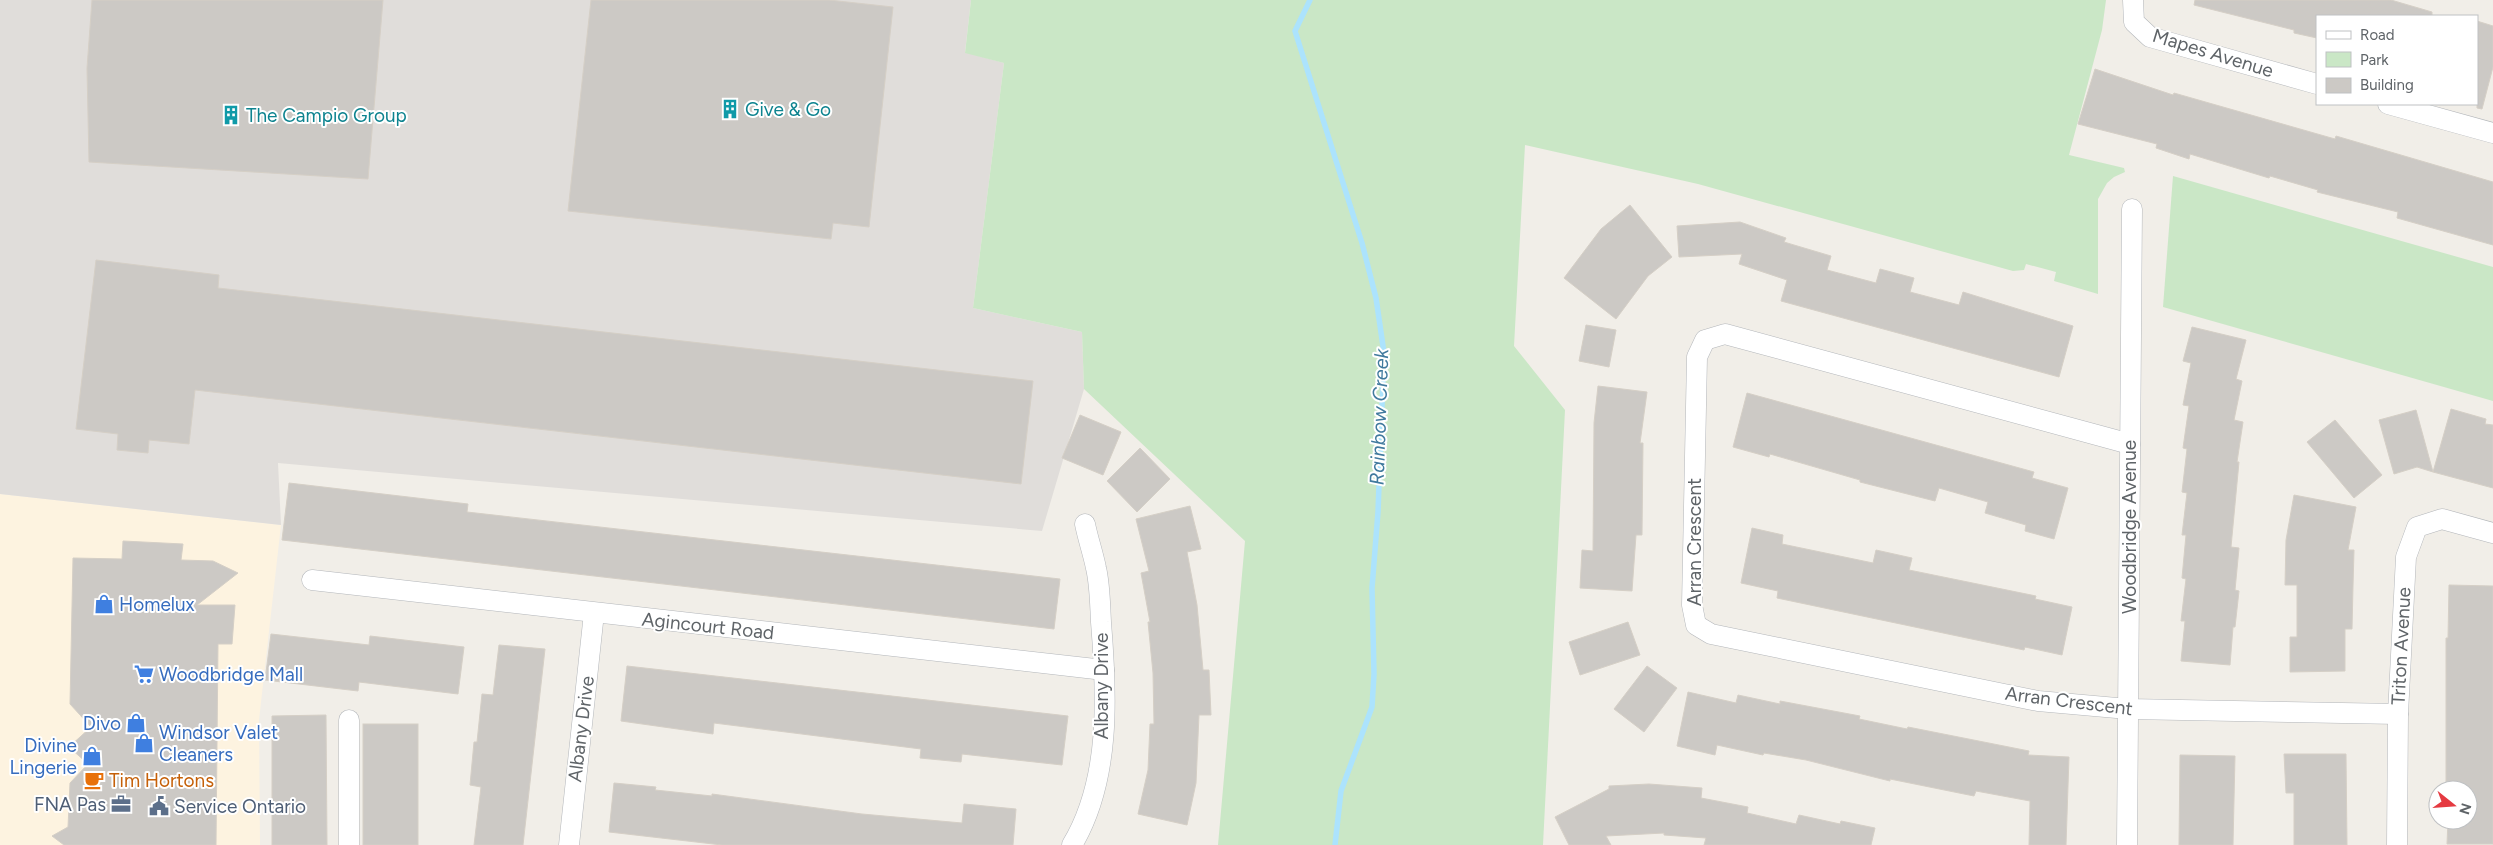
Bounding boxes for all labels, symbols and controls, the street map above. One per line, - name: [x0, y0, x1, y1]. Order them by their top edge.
- legend: [2316, 15, 2478, 105]
- street label: Mapes Avenue: [2150, 24, 2276, 82]
- text: Road: [2360, 26, 2395, 44]
- text: Park: [2360, 51, 2389, 69]
- text: Building: [2360, 76, 2414, 94]
- building icon: Give & Go: [719, 98, 741, 120]
- place label: Give & Go: [745, 98, 831, 121]
- building icon: The Campio Group: [220, 104, 242, 126]
- place label: The Campio Group: [246, 104, 407, 127]
- water label: Rainbow Creek: [1365, 347, 1393, 486]
- street label: Woodbridge Avenue: [2118, 440, 2141, 614]
- street label: Arran Crescent: [1683, 478, 1706, 606]
- street label: Triton Avenue: [2386, 586, 2416, 706]
- shop icon: Homelux: [93, 593, 115, 615]
- place label: Homelux: [119, 593, 195, 616]
- street label: Agincourt Road: [641, 608, 775, 644]
- street label: Albany Drive: [1090, 633, 1113, 739]
- supermarket icon: Woodbridge Mall: [133, 663, 155, 685]
- place label: Woodbridge Mall: [159, 663, 303, 686]
- street label: Albany Drive: [563, 675, 599, 783]
- street label: Arran Crescent: [2004, 682, 2134, 720]
- place label: Divo: [83, 712, 121, 735]
- shop icon: Divo: [125, 712, 147, 734]
- place label: Windsor Valet Cleaners: [159, 721, 278, 766]
- shop icon: Windsor Valet Cleaners: [133, 732, 155, 754]
- place label: Divine Lingerie: [9, 734, 77, 779]
- shop icon: Divine Lingerie: [81, 745, 103, 767]
- cafe icon: Tim Hortons: [83, 769, 105, 791]
- place label: Tim Hortons: [109, 769, 214, 792]
- north arrow: [2428, 780, 2478, 830]
- place label: FNA Pas: [34, 793, 106, 816]
- office icon: FNA Pas: [110, 793, 132, 815]
- public building icon: Service Ontario: [148, 795, 170, 817]
- place label: Service Ontario: [174, 795, 306, 818]
- text: N: [2455, 801, 2475, 816]

